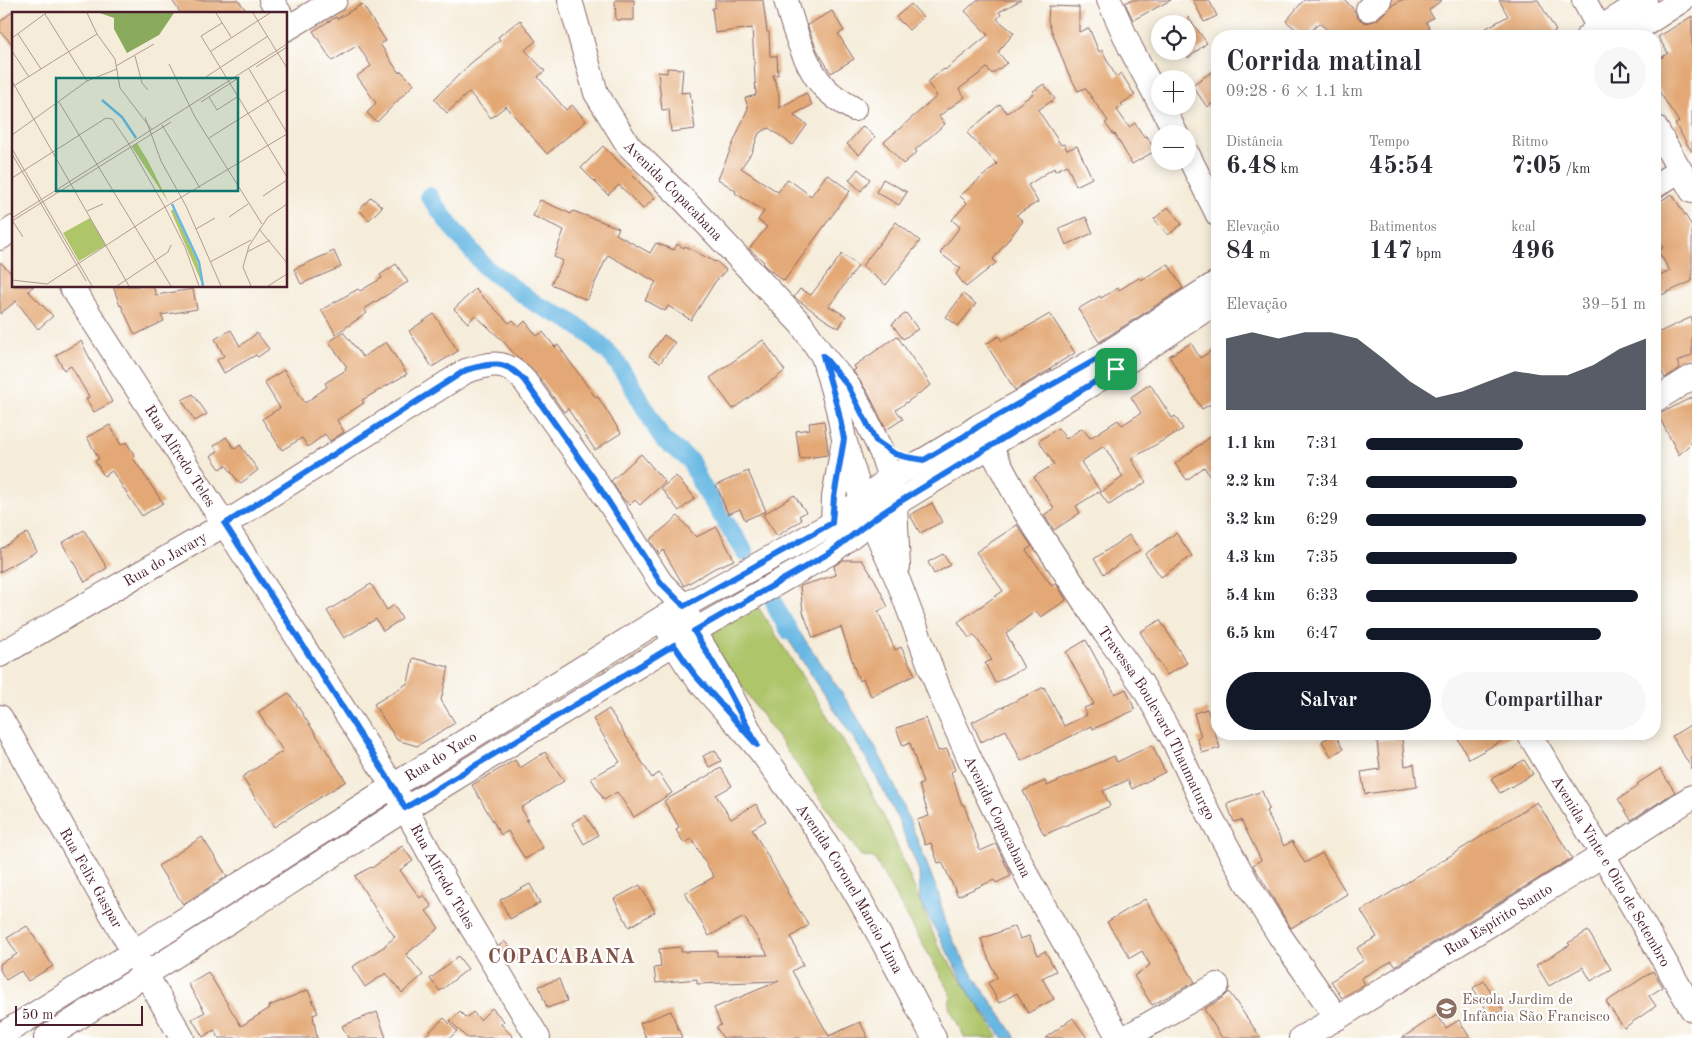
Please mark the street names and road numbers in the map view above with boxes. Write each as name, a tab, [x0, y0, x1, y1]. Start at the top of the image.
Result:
street label: Avenida Copacabana	[620, 139, 725, 245]
street label: Rua Alfredo Teles	[141, 403, 217, 510]
street label: Rua do Javary	[121, 530, 210, 590]
street label: Travessa Boulevard Thaumaturgo	[1094, 624, 1217, 823]
street label: Rua do Yaco	[403, 730, 480, 785]
street label: Avenida Copacabana	[960, 754, 1033, 881]
street label: Avenida Vinte e Oito de Setembro	[1548, 774, 1672, 970]
street label: Avenida Coronel Mancio Lima	[793, 802, 905, 977]
street label: Rua Alfredo Teles	[406, 822, 477, 932]
street label: Rua Felix Gaspar	[56, 826, 124, 931]
street label: Rua Espírito Santo	[1442, 882, 1555, 959]

